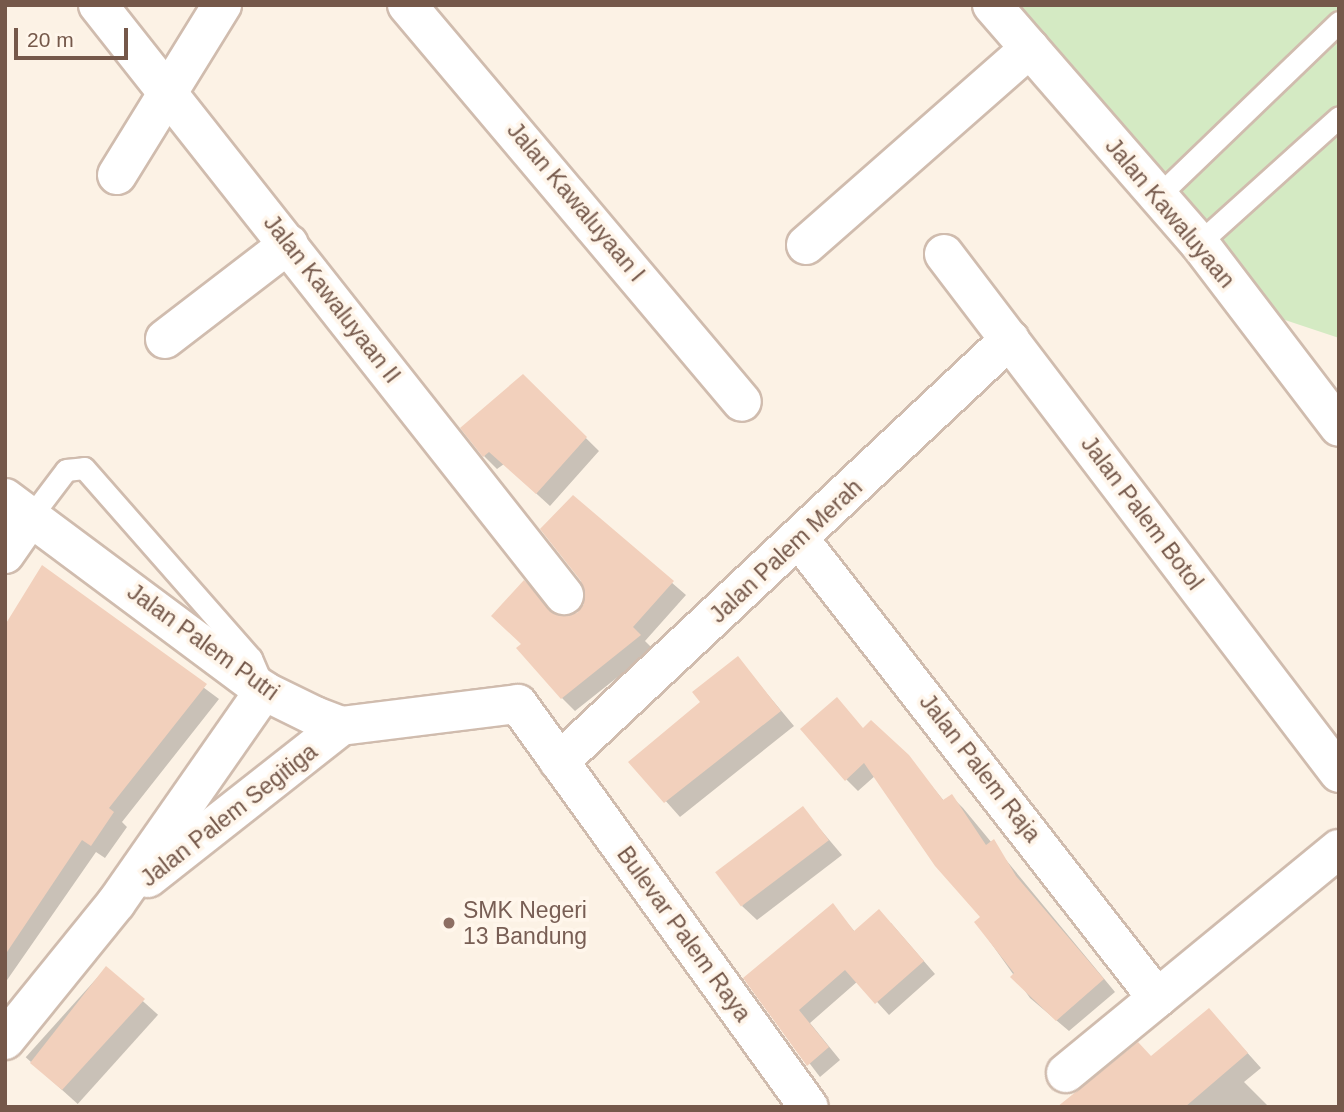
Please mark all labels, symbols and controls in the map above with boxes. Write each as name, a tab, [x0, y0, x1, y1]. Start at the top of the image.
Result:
scale bar	[18, 14, 131, 58]
text: 20 m	[27, 28, 74, 51]
street label: Jalan Kawaluyaan I	[501, 117, 651, 287]
street label: Jalan Kawaluyaan	[1099, 133, 1241, 293]
street label: Jalan Kawaluyaan II	[258, 209, 406, 389]
street label: Jalan Palem Botol	[1075, 431, 1209, 595]
street label: Jalan Palem Merah	[704, 473, 868, 629]
street label: Jalan Palem Putri	[122, 578, 284, 706]
street label: Jalan Palem Raja	[914, 688, 1046, 848]
street label: Jalan Palem Segitiga	[135, 738, 323, 892]
street label: Bulevar Palem Raya	[611, 841, 757, 1027]
place label: SMK Negeri 13 Bandung	[463, 896, 587, 950]
marker: SMK Negeri 13 Bandung	[441, 915, 457, 931]

